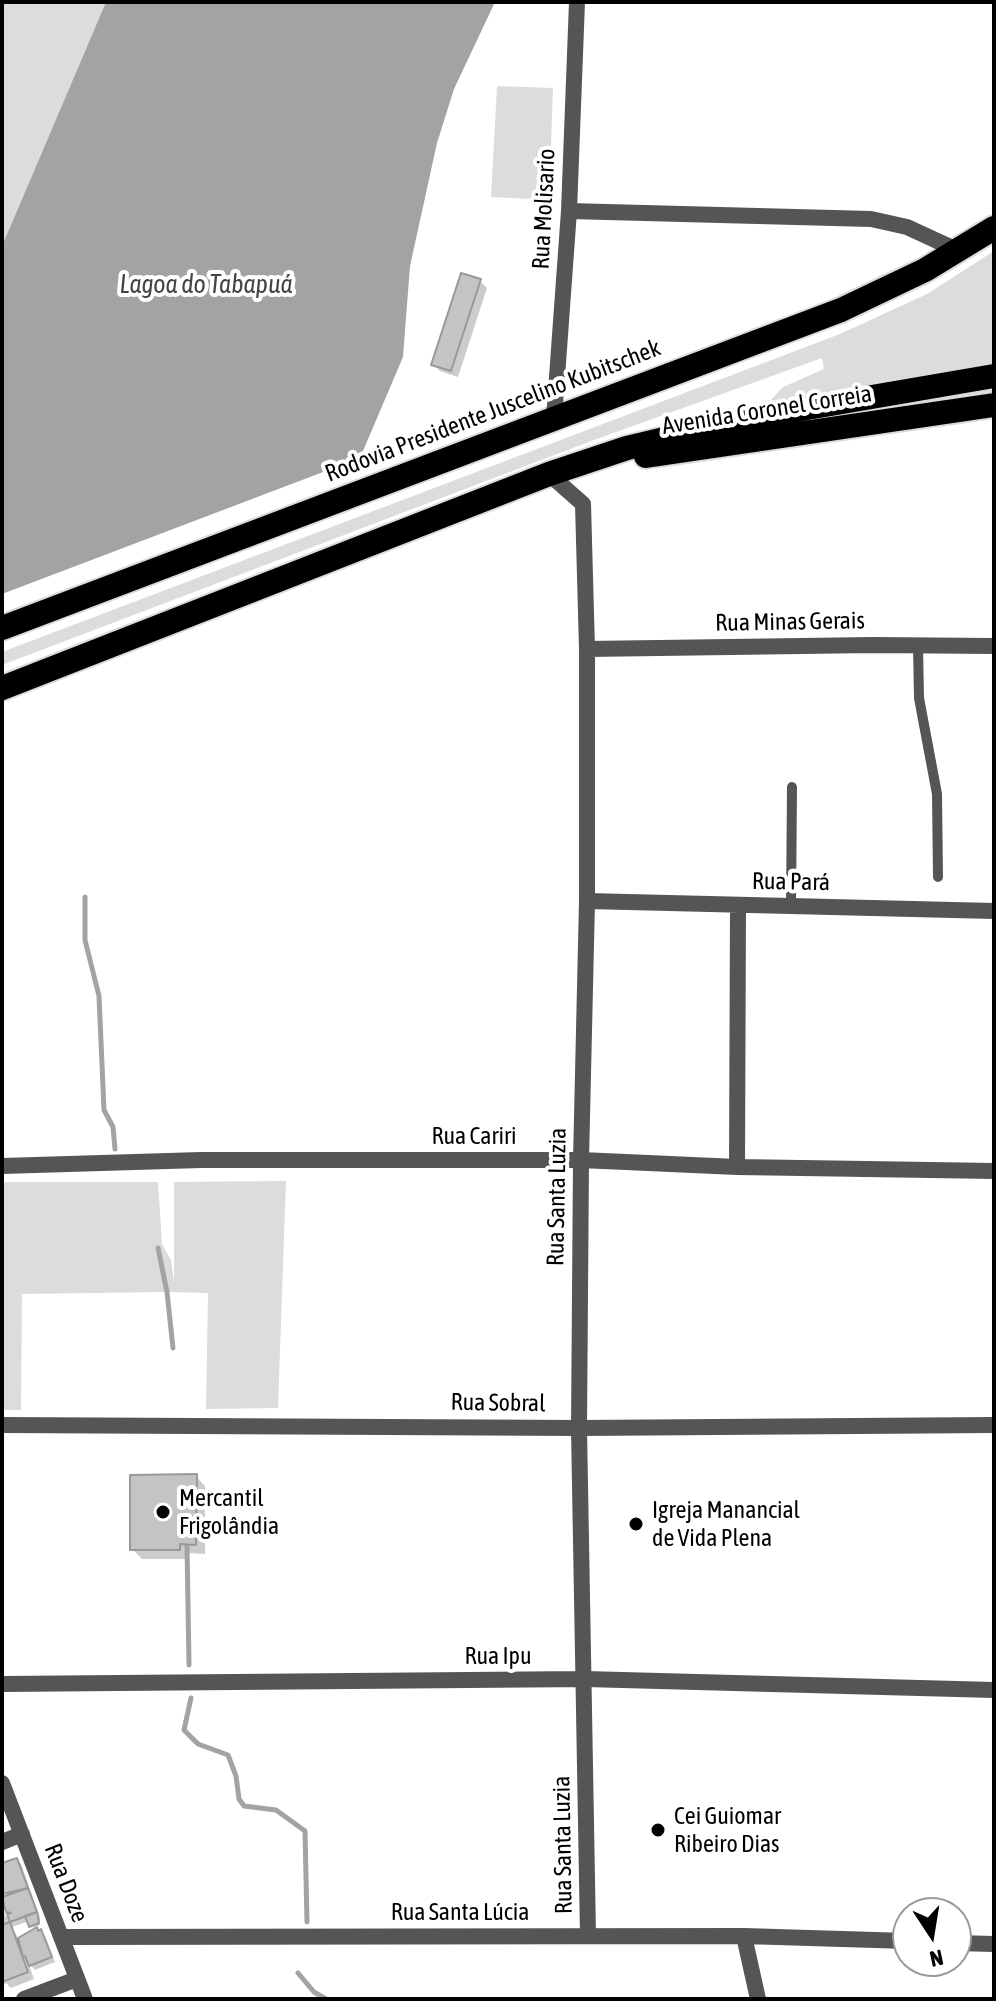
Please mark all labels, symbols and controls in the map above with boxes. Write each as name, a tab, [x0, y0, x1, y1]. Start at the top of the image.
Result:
street label: Rua Molisario	[526, 148, 562, 270]
water label: Lagoa do Tabapuá	[119, 269, 293, 301]
street label: Rodovia Presidente Juscelino Kubitschek	[321, 334, 665, 488]
street label: Avenida Coronel Correia	[660, 379, 874, 441]
street label: Rua Minas Gerais	[715, 606, 865, 638]
street label: Rua Pará	[752, 867, 830, 897]
street label: Rua Cariri	[431, 1122, 517, 1150]
street label: Rua Santa Luzia	[541, 1128, 573, 1266]
street label: Rua Sobral	[450, 1388, 546, 1418]
place label: Mercantil Frigolândia	[179, 1484, 279, 1540]
place label: Igreja Manancial de Vida Plena	[652, 1496, 800, 1552]
marker: Mercantil Frigolândia	[154, 1503, 172, 1521]
marker: Igreja Manancial de Vida Plena	[627, 1515, 645, 1533]
street label: Rua Ipu	[464, 1642, 532, 1670]
street label: Rua Santa Luzia	[547, 1776, 579, 1914]
place label: Cei Guiomar Ribeiro Dias	[674, 1802, 781, 1858]
marker: Cei Guiomar Ribeiro Dias	[649, 1821, 667, 1839]
street label: Rua Doze	[38, 1840, 94, 1926]
north arrow	[892, 1897, 972, 1977]
street label: Rua Santa Lúcia	[391, 1898, 529, 1926]
text: N	[928, 1944, 946, 1973]

